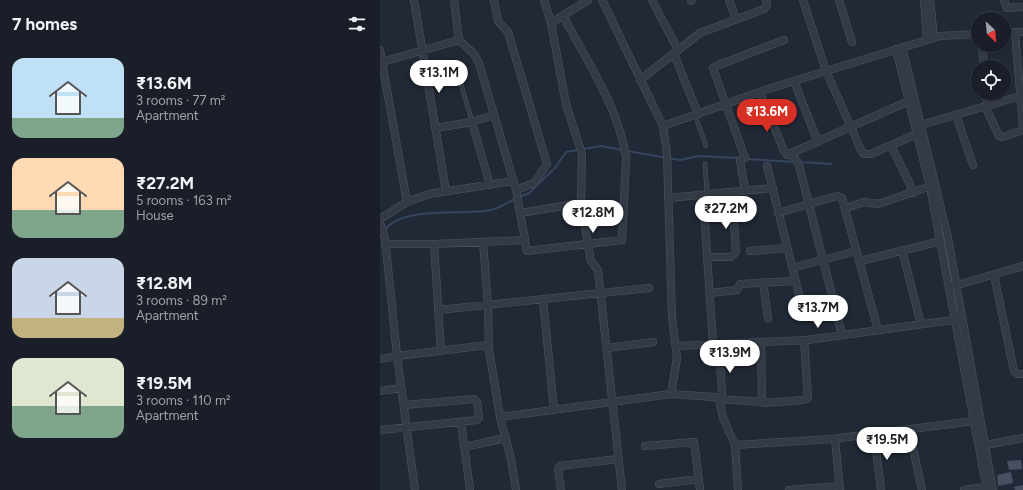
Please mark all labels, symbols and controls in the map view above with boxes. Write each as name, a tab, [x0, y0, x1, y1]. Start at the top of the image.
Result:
north arrow	[971, 12, 1011, 52]
map controls	[971, 12, 1011, 100]
icon: filters	[346, 13, 368, 35]
text: 7 homes	[12, 14, 77, 34]
pin: ₹13.1M	[406, 60, 472, 94]
button: locate	[971, 60, 1011, 100]
text: ₹13.1M	[419, 65, 459, 80]
text: ₹13.6M	[136, 73, 191, 93]
icon: home	[44, 74, 92, 122]
text: 3 rooms · 77 m²	[136, 93, 226, 108]
pin: ₹13.6M	[734, 99, 800, 133]
text: ₹13.6M	[746, 104, 788, 119]
text: Apartment	[136, 108, 199, 123]
text: ₹27.2M	[136, 173, 194, 193]
icon: home	[44, 174, 92, 222]
text: 5 rooms · 163 m²	[136, 193, 232, 208]
pin: ₹27.2M	[693, 196, 759, 230]
pin: ₹12.8M	[560, 200, 626, 234]
text: ₹27.2M	[704, 201, 748, 216]
text: ₹12.8M	[571, 205, 615, 220]
text: House	[136, 208, 174, 223]
text: ₹12.8M	[136, 273, 192, 293]
icon: home	[44, 274, 92, 322]
text: 3 rooms · 89 m²	[136, 293, 227, 308]
pin: ₹13.7M	[785, 295, 851, 329]
text: ₹13.7M	[797, 300, 839, 315]
text: Apartment	[136, 308, 199, 323]
pin: ₹13.9M	[697, 340, 763, 374]
text: ₹13.9M	[709, 345, 751, 360]
text: ₹19.5M	[136, 373, 192, 393]
icon: home	[44, 374, 92, 422]
text: 3 rooms · 110 m²	[136, 393, 231, 408]
text: Apartment	[136, 408, 199, 423]
pin: ₹19.5M	[854, 427, 920, 461]
text: ₹19.5M	[866, 432, 908, 447]

